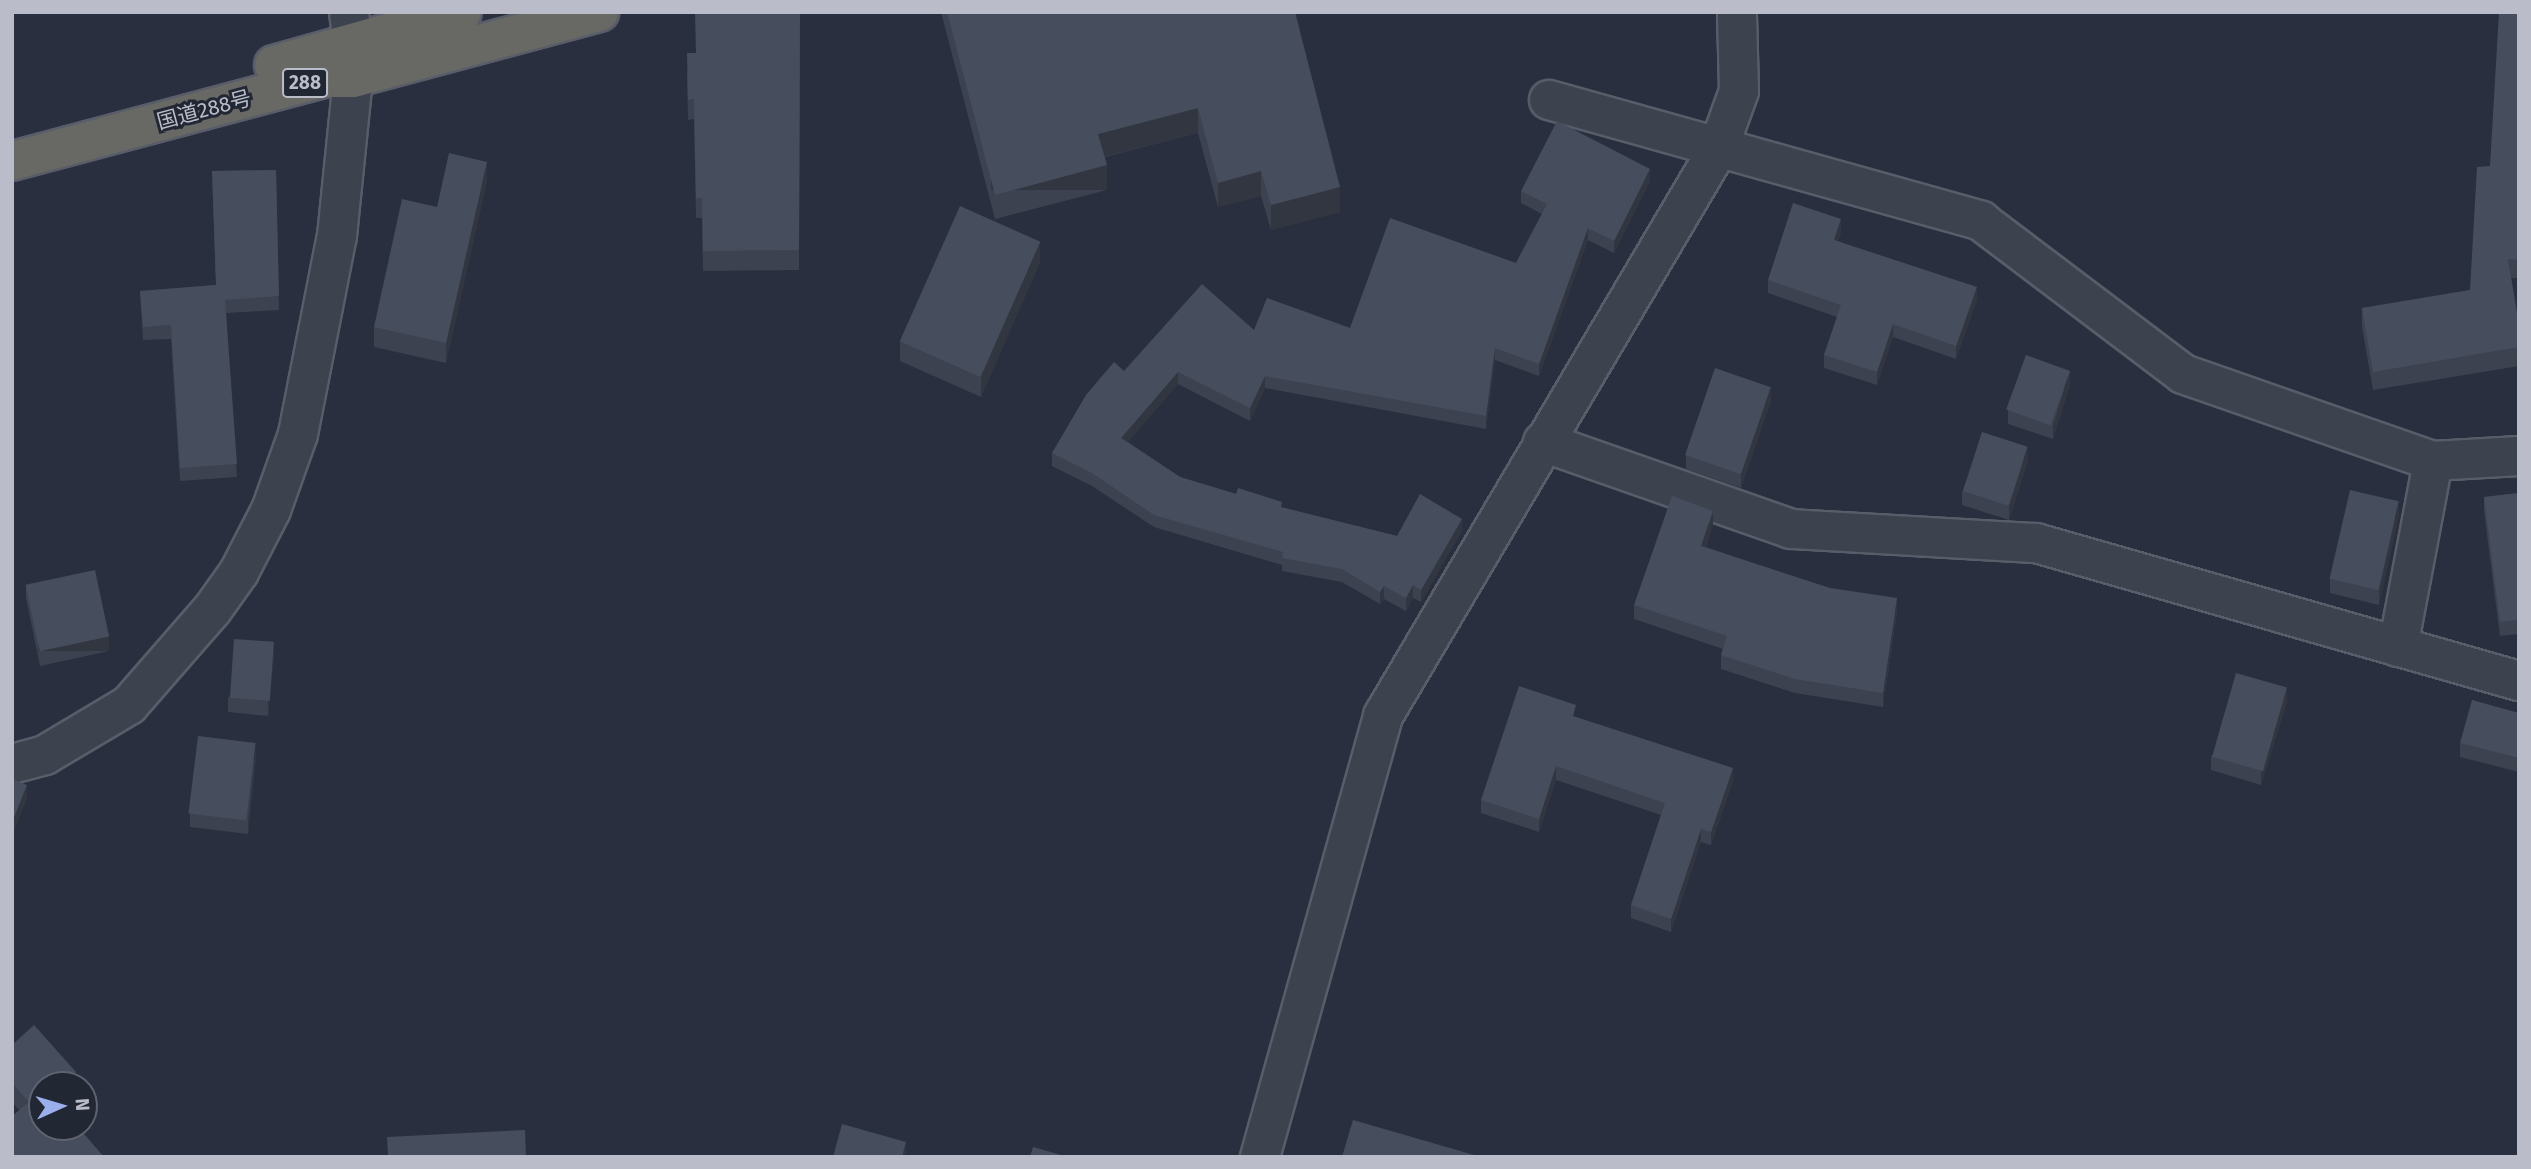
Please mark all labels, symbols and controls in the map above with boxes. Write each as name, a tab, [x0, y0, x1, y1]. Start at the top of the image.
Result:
road number: 288	[280, 68, 330, 99]
street label: 国道288号	[154, 85, 254, 135]
north arrow	[28, 1071, 98, 1141]
text: N	[71, 1098, 94, 1112]

